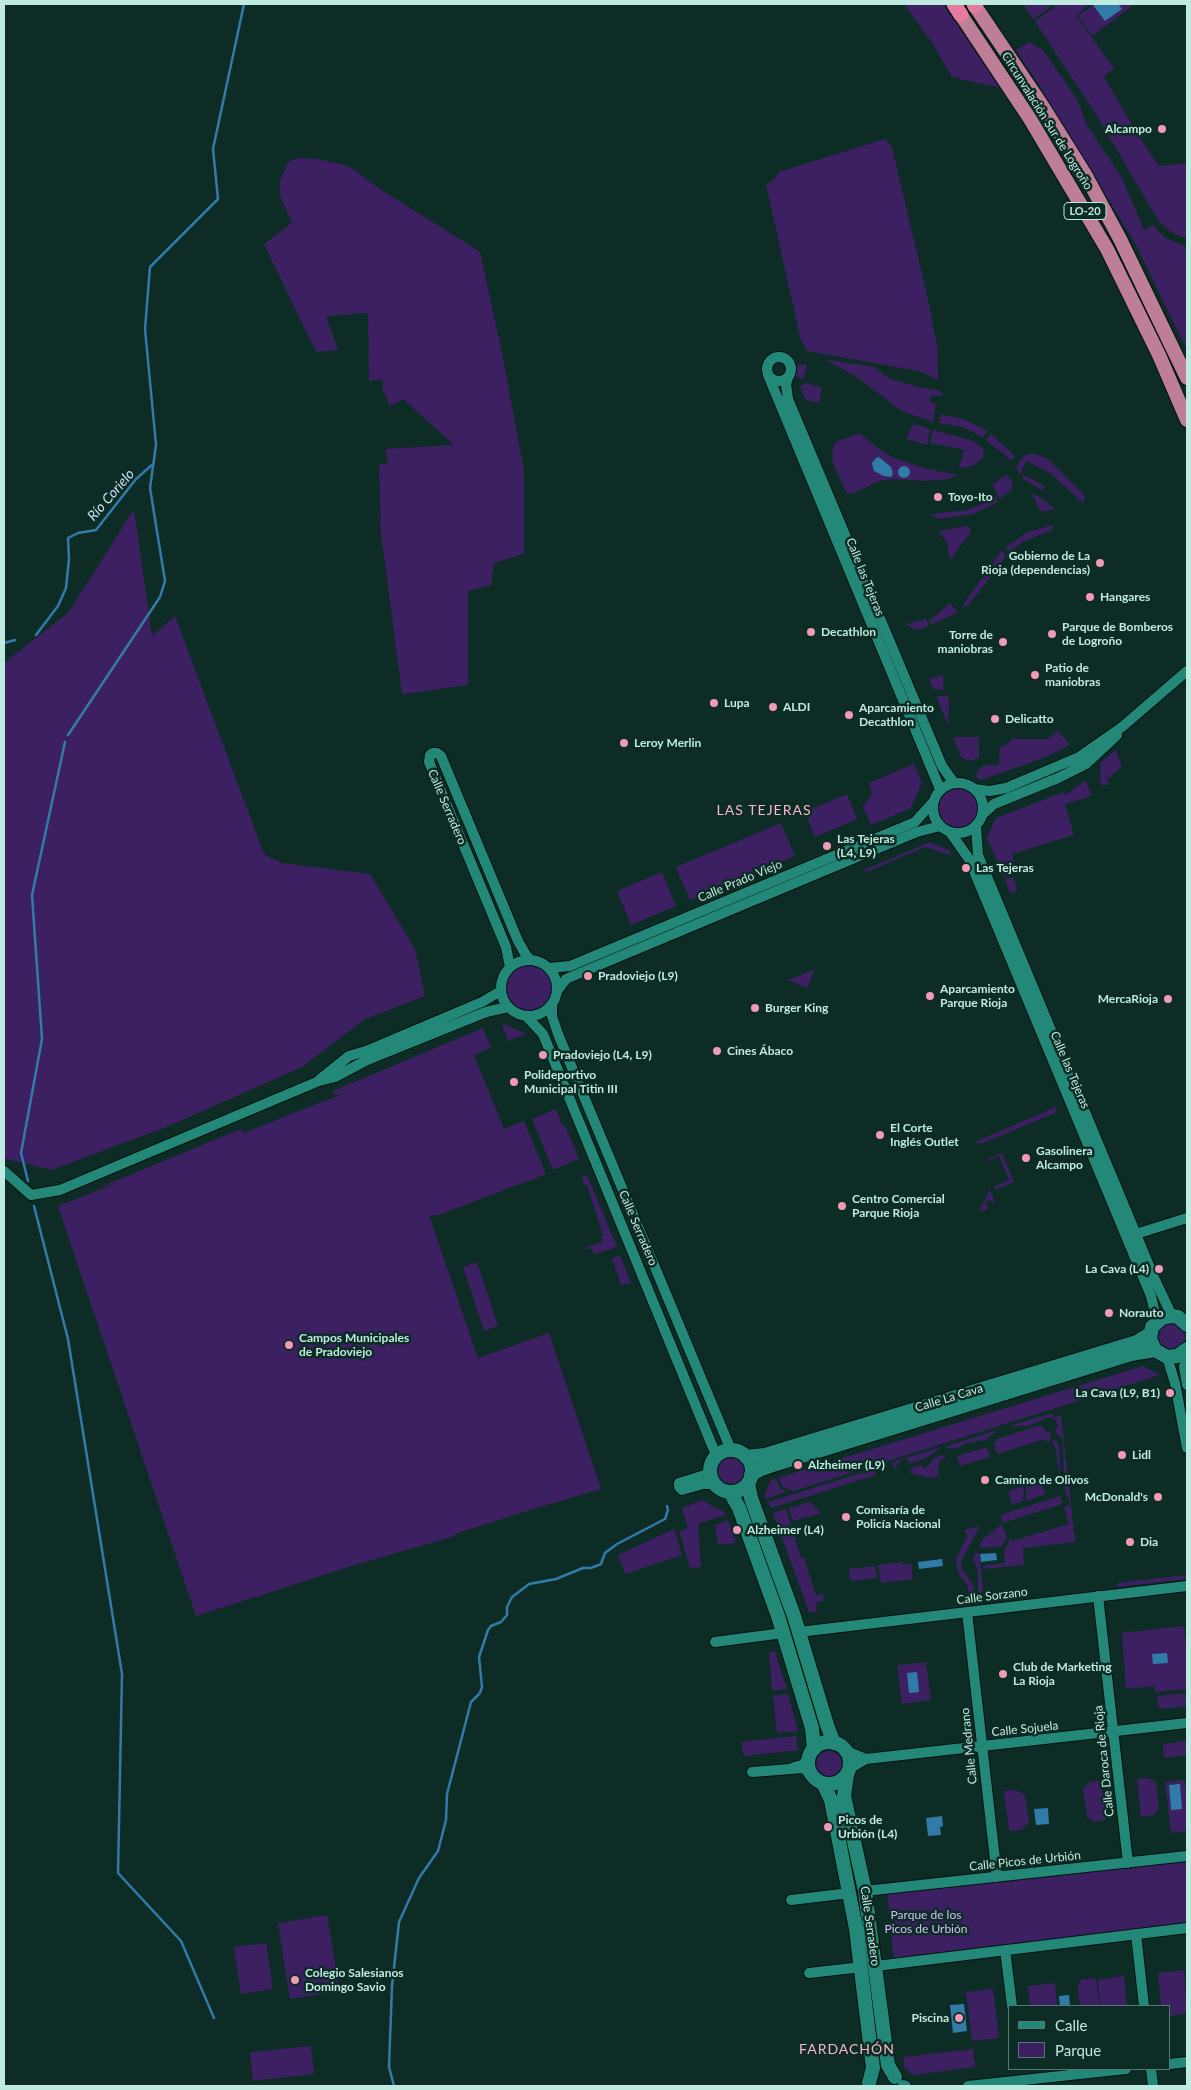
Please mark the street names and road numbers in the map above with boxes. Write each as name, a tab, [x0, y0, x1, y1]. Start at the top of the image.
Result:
street label: Circunvalación Sur de Logroño	[999, 49, 1095, 193]
road number: LO-20	[1064, 202, 1106, 220]
street label: Calle las Tejeras	[843, 536, 887, 618]
street label: Calle Serradero	[425, 767, 469, 847]
street label: Calle Prado Viejo	[696, 857, 784, 905]
street label: Calle las Tejeras	[1047, 1029, 1093, 1111]
street label: Calle Serradero	[616, 1188, 660, 1268]
street label: Calle La Cava	[913, 1381, 985, 1415]
street label: Calle Sorzano	[956, 1584, 1028, 1608]
street label: Calle Daroca de Rioja	[1091, 1705, 1117, 1817]
street label: Calle Medrano	[958, 1707, 980, 1785]
street label: Calle Sojuela	[991, 1718, 1059, 1740]
street label: Calle Picos de Urbión	[969, 1848, 1081, 1874]
street label: Calle Serradero	[857, 1885, 883, 1967]

